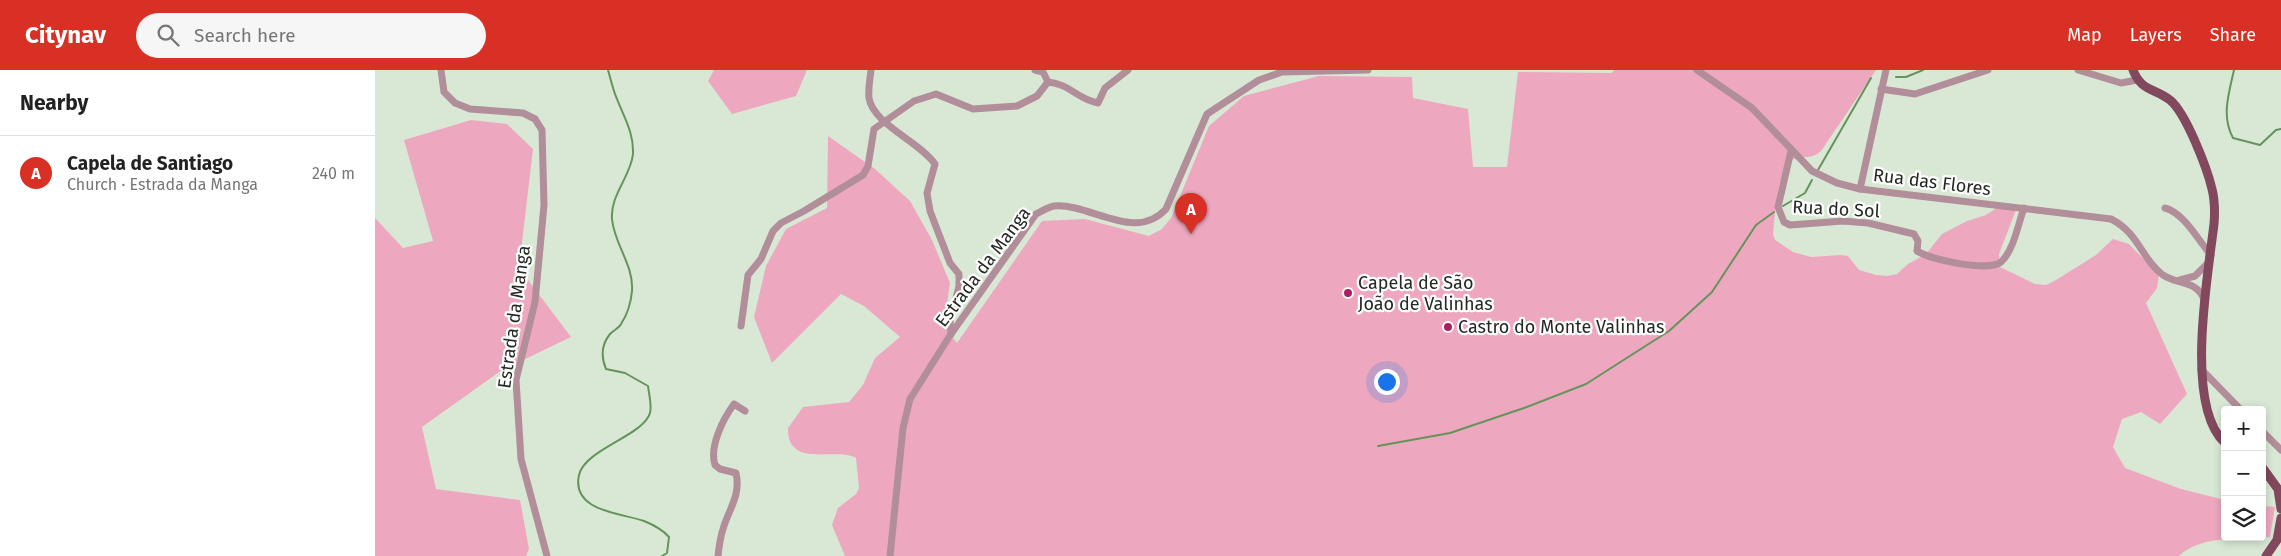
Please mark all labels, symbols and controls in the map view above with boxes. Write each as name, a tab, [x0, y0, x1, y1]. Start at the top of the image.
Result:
search box	[136, 13, 486, 58]
text: Citynav	[25, 21, 106, 49]
icon: search	[154, 21, 182, 49]
text: Search here	[194, 24, 296, 47]
text: Map	[2067, 24, 2102, 46]
text: Layers	[2130, 24, 2182, 46]
text: Share	[2210, 24, 2256, 46]
text: Nearby	[20, 90, 88, 116]
text: Capela de Santiago	[67, 152, 233, 175]
text: A	[31, 164, 41, 183]
text: 240 m	[312, 164, 355, 183]
street label: Rua das Flores	[1872, 164, 1992, 200]
text: Church · Estrada da Manga	[67, 175, 258, 194]
pin: A	[1175, 193, 1207, 234]
street label: Rua do Sol	[1792, 196, 1880, 222]
street label: Estrada da Manga	[931, 203, 1035, 331]
street label: Estrada da Manga	[493, 244, 535, 390]
place label: Capela de São João de Valinhas	[1358, 272, 1493, 315]
marker: Capela de São João de Valinhas	[1342, 287, 1354, 299]
place label: Castro do Monte Valinhas	[1458, 316, 1664, 338]
marker: Castro do Monte Valinhas	[1442, 321, 1454, 333]
your location	[1374, 369, 1400, 395]
map controls	[2221, 406, 2266, 541]
button: +	[2221, 406, 2266, 451]
button: −	[2221, 451, 2266, 496]
button: layers	[2221, 496, 2266, 541]

